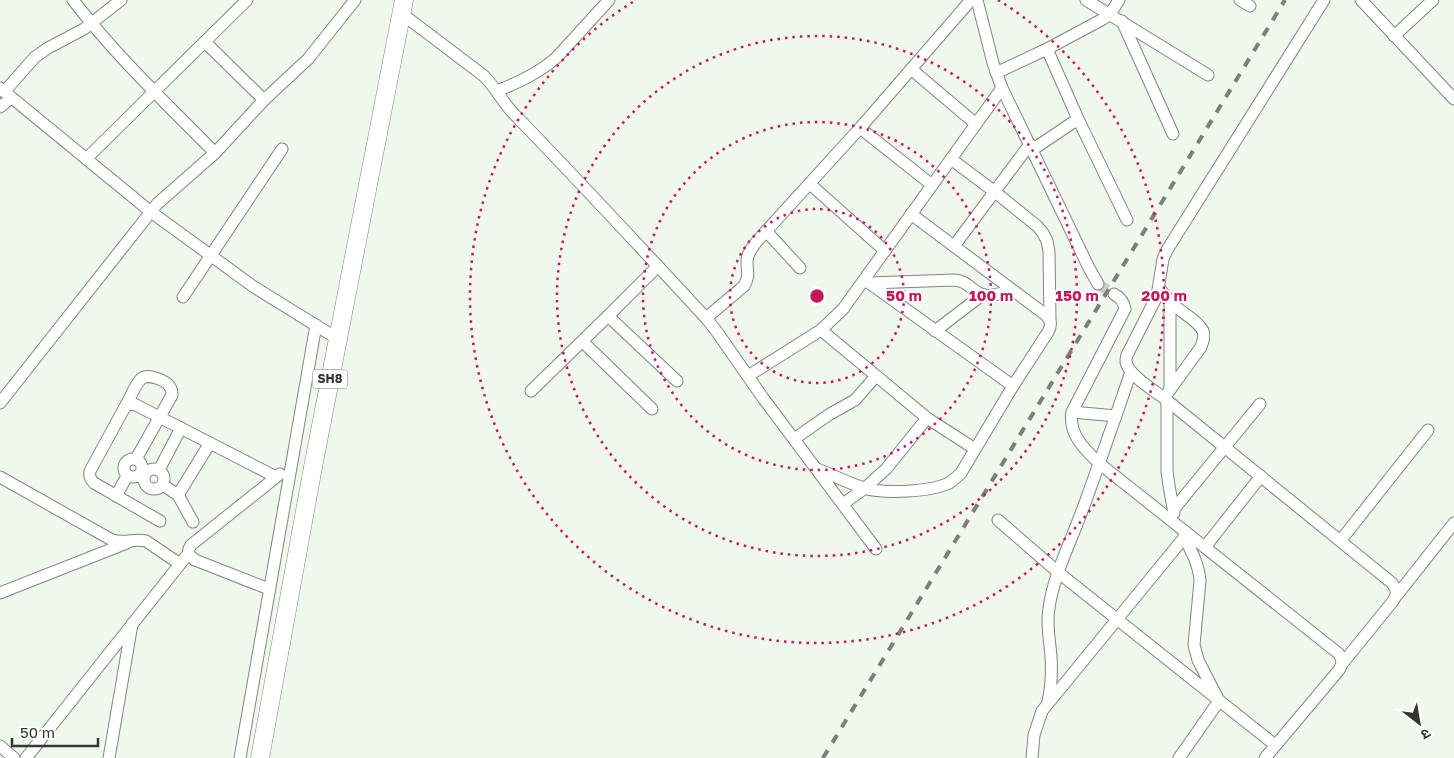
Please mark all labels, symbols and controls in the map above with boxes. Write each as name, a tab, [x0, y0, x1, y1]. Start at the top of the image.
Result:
text: 50 m	[886, 286, 922, 304]
text: 100 m	[969, 286, 1013, 304]
text: 150 m	[1055, 286, 1099, 304]
text: 200 m	[1141, 286, 1187, 304]
centre of rings	[808, 287, 826, 305]
road number: SH8	[312, 369, 348, 388]
north arrow	[1394, 698, 1444, 748]
scale bar	[12, 716, 99, 748]
text: 50 m	[20, 723, 55, 741]
text: उ	[1417, 725, 1434, 744]

